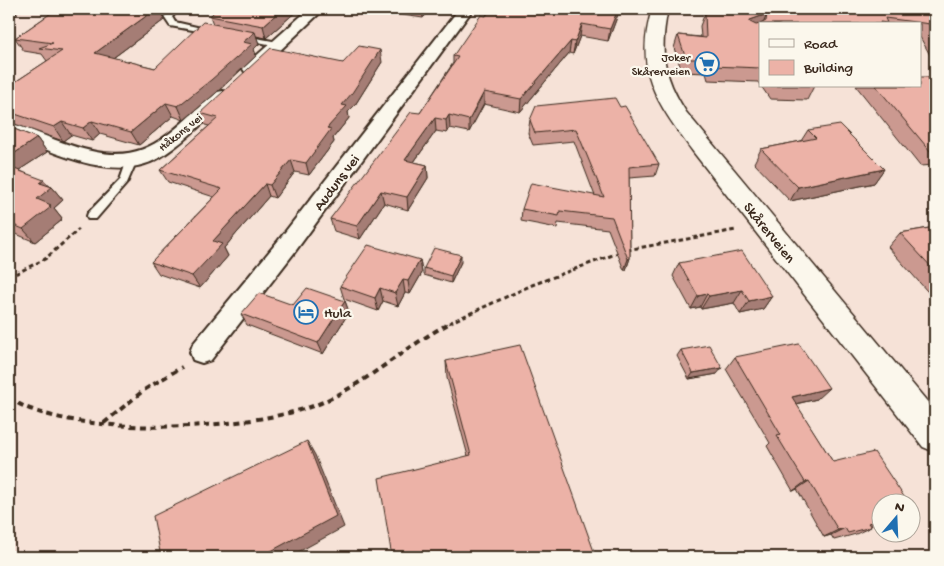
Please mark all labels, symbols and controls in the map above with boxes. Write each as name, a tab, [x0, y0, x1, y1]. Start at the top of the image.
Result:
legend	[759, 22, 922, 88]
text: Road	[804, 36, 838, 54]
supermarket icon: Joker Skårerveien	[694, 51, 720, 77]
place label: Joker Skårerveien	[632, 52, 692, 80]
text: Building	[803, 60, 853, 78]
street label: Håkons vei	[157, 111, 206, 155]
street label: Auduns vei	[311, 152, 365, 215]
street label: Skårerveien	[739, 199, 798, 267]
hotel icon: Hula	[293, 299, 319, 325]
place label: Hula	[324, 305, 352, 323]
north arrow	[872, 494, 922, 544]
text: N	[892, 499, 907, 518]

